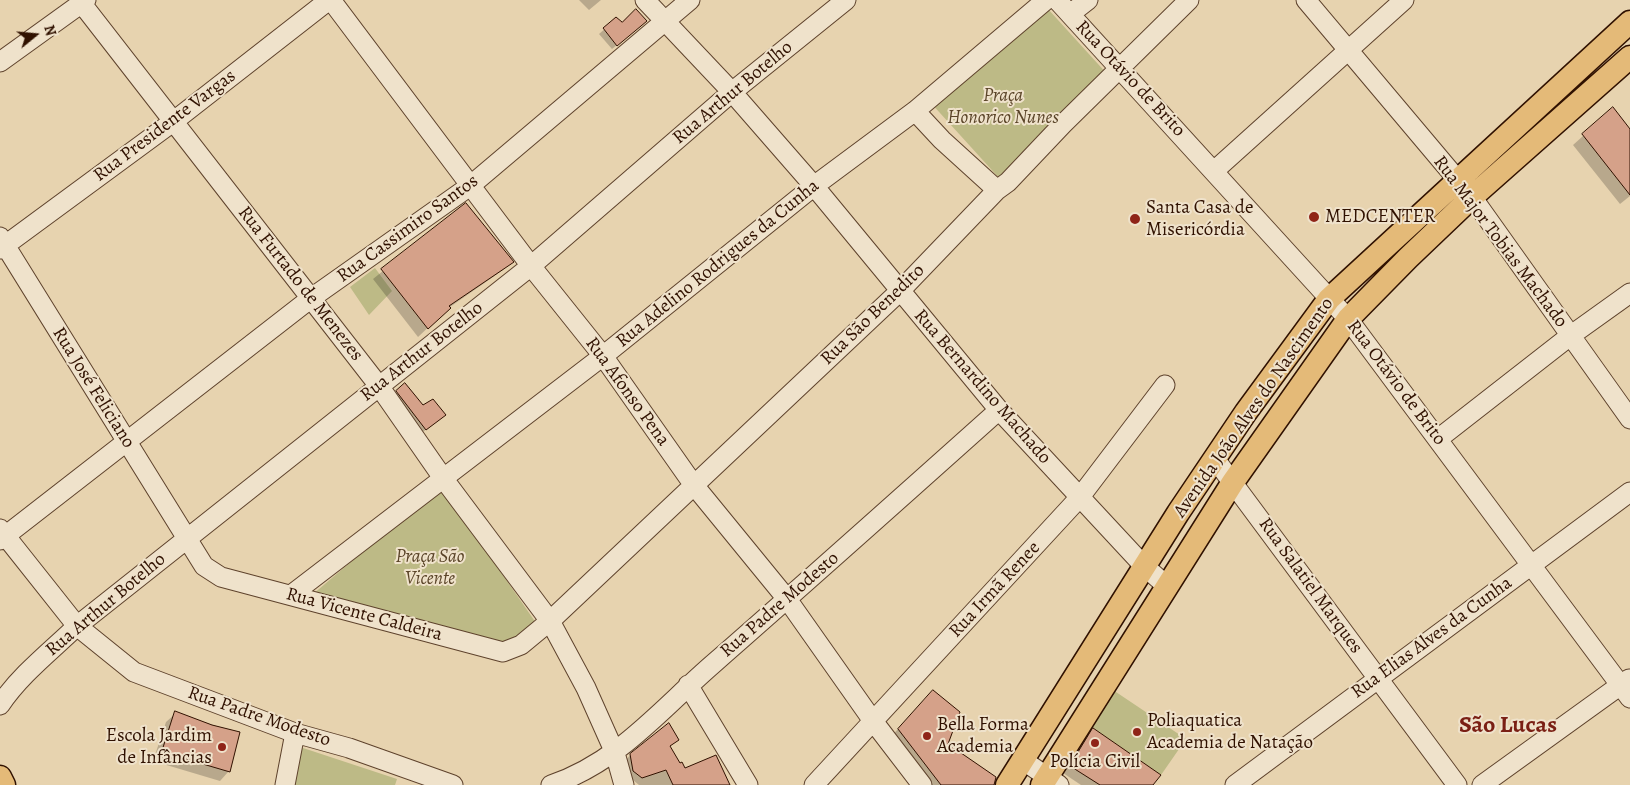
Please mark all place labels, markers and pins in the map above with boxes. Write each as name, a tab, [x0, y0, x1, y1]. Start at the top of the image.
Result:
place label: Santa Casa de Misericórdia	[1146, 197, 1254, 241]
place label: MEDCENTER	[1325, 206, 1435, 228]
marker: MEDCENTER	[1307, 210, 1321, 224]
marker: Santa Casa de Misericórdia	[1128, 212, 1142, 226]
place label: Poliaquatica Academia de Natação	[1147, 710, 1313, 754]
place label: Bella Forma Academia	[937, 714, 1029, 758]
place label: Escola Jardim de Infâncias	[106, 725, 212, 769]
marker: Poliaquatica Academia de Natação	[1131, 726, 1143, 738]
marker: Bella Forma Academia	[921, 730, 933, 742]
marker: Polícia Civil	[1089, 737, 1101, 749]
marker: Escola Jardim de Infâncias	[216, 741, 228, 753]
place label: Polícia Civil	[1050, 751, 1140, 773]

